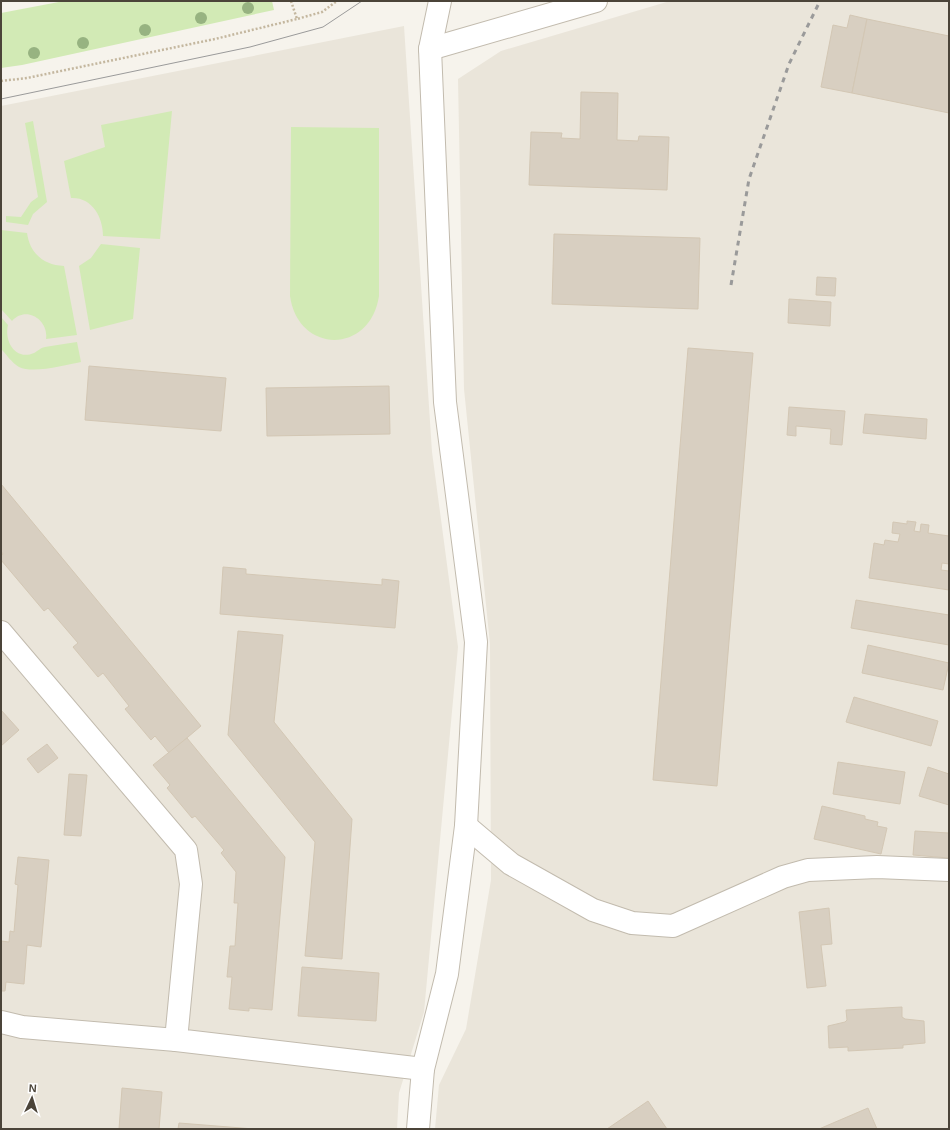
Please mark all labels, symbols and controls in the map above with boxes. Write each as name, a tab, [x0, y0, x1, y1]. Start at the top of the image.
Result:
north arrow	[12, 1078, 52, 1118]
text: N	[28, 1082, 37, 1094]

